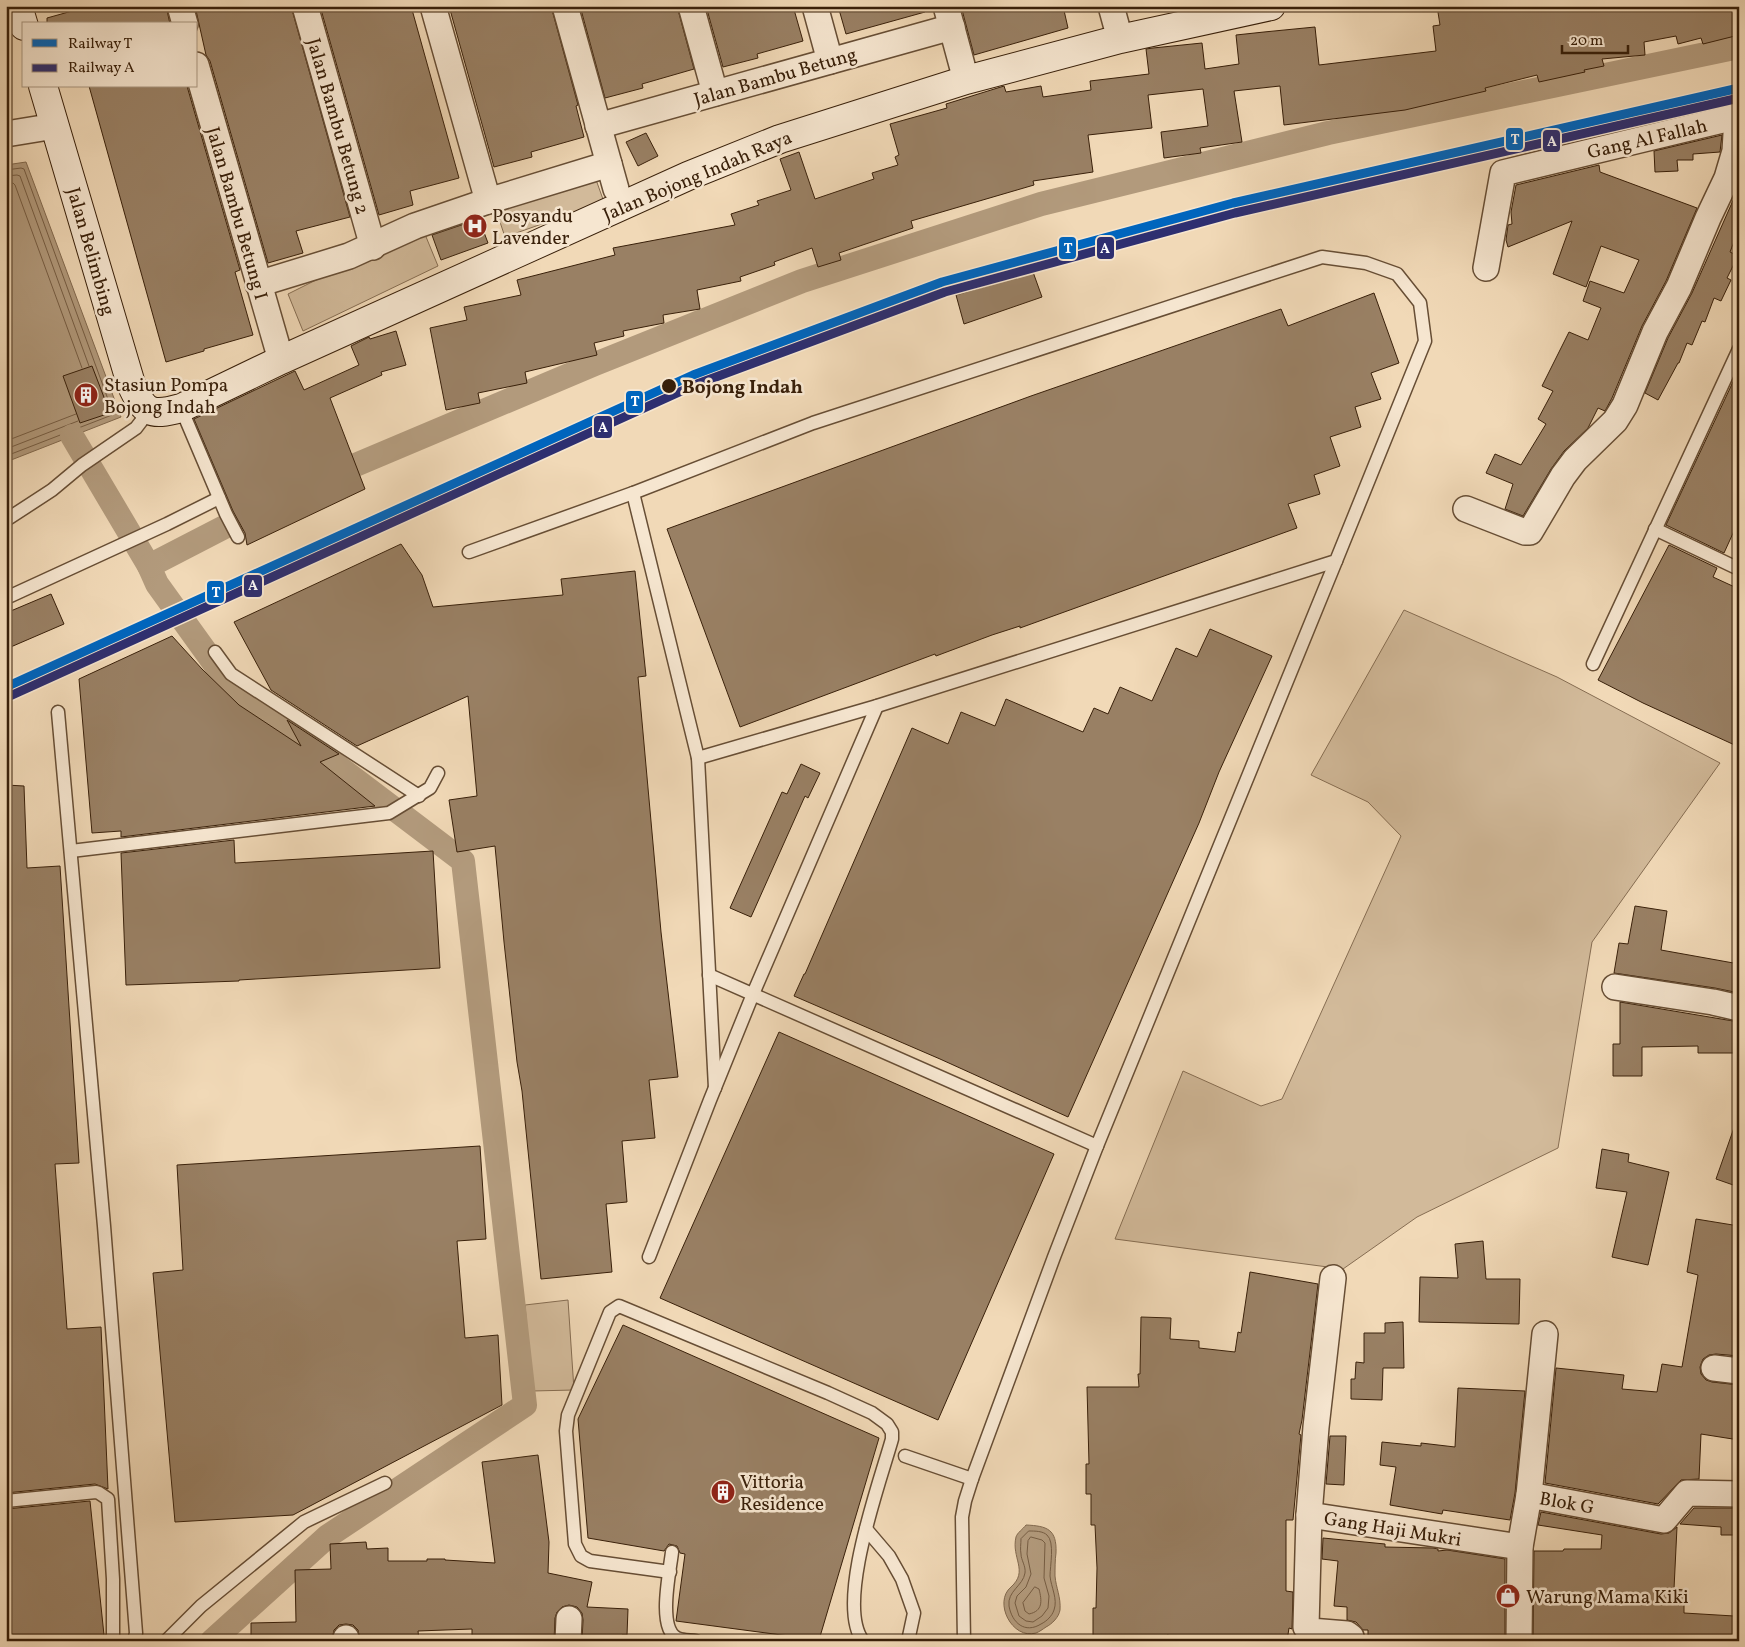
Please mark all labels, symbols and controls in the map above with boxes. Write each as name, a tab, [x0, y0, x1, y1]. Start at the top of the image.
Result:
legend	[22, 22, 198, 88]
scale bar	[1562, 22, 1629, 54]
text: 20 m	[1570, 31, 1603, 52]
text: Railway T	[68, 34, 133, 55]
street label: Jalan Bambu Betung 2	[299, 35, 375, 218]
street label: Jalan Bambu Betung	[691, 42, 860, 114]
text: Railway A	[68, 58, 135, 79]
street label: Gang Al Fallah	[1585, 114, 1710, 166]
street label: Jalan Bambu Betung I	[199, 124, 273, 303]
street label: Jalan Bojong Indah Raya	[599, 125, 796, 229]
line badge: T	[1505, 127, 1524, 151]
line badge: A	[1542, 129, 1561, 153]
text: T	[1510, 131, 1520, 150]
text: A	[1547, 133, 1557, 152]
street label: Jalan Belimbing	[59, 184, 121, 319]
place label: Posyandu Lavender	[492, 204, 573, 252]
hospital icon: Posyandu Lavender	[462, 213, 488, 239]
line badge: T	[1058, 236, 1077, 260]
line badge: A	[1096, 236, 1115, 260]
text: T	[1063, 240, 1073, 259]
text: A	[1100, 240, 1110, 259]
place label: Stasiun Pompa Bojong Indah	[104, 373, 228, 421]
place label: Bojong Indah	[682, 375, 803, 401]
marker: Bojong Indah	[660, 377, 678, 395]
building icon: Stasiun Pompa Bojong Indah	[73, 382, 99, 408]
line badge: T	[625, 390, 644, 414]
text: T	[630, 393, 640, 412]
line badge: A	[593, 415, 613, 439]
text: A	[598, 419, 608, 438]
line badge: A	[243, 574, 263, 598]
text: A	[248, 577, 258, 596]
line badge: T	[206, 580, 225, 604]
text: T	[211, 584, 221, 603]
place label: Vittoria Residence	[740, 1470, 824, 1518]
building icon: Vittoria Residence	[710, 1479, 736, 1505]
street label: Blok G	[1537, 1486, 1596, 1522]
street label: Gang Haji Mukri	[1322, 1506, 1464, 1554]
shop icon: Warung Mama Kiki	[1495, 1583, 1521, 1609]
place label: Warung Mama Kiki	[1526, 1585, 1689, 1611]

